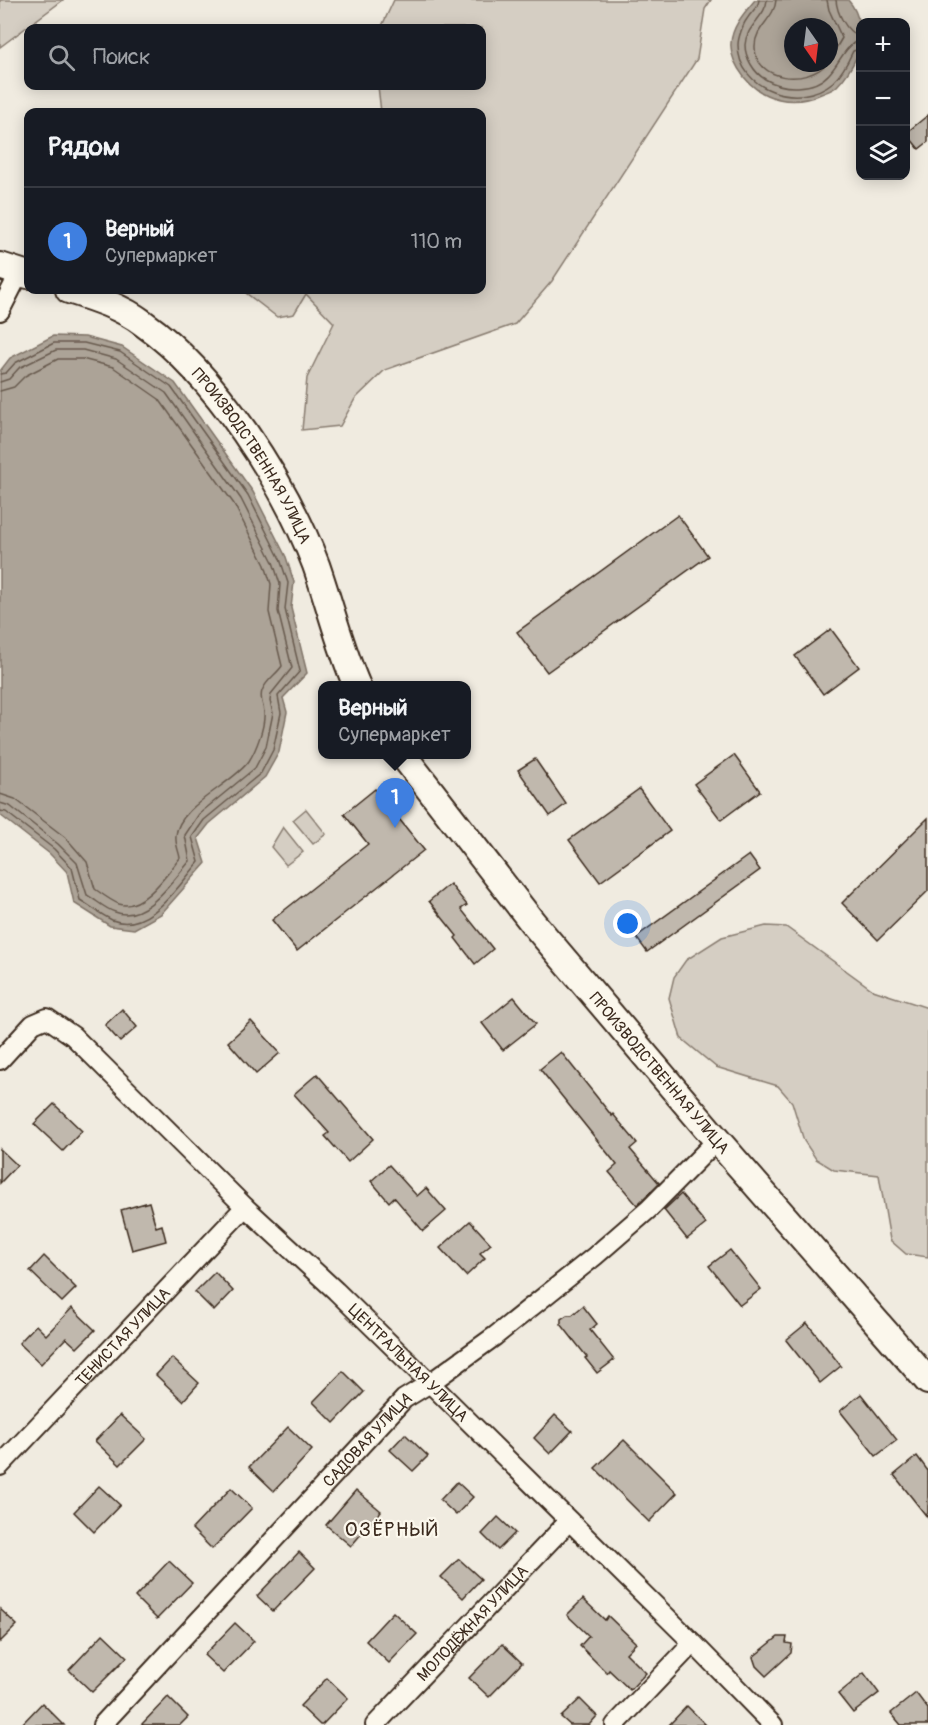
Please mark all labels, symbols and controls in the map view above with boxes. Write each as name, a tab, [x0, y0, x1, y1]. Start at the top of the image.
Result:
north arrow	[784, 18, 838, 72]
map controls	[856, 18, 910, 180]
button: +	[856, 18, 910, 72]
search box	[24, 24, 486, 90]
icon: search	[45, 41, 78, 74]
text: Поиск	[93, 43, 150, 71]
button: −	[856, 72, 910, 126]
button: layers	[856, 126, 910, 180]
text: Рядом	[48, 131, 120, 163]
text: Верный	[105, 215, 174, 243]
text: 1	[64, 229, 71, 254]
text: 110 m	[411, 229, 462, 254]
text: Супермаркет	[105, 243, 217, 268]
street label: ПРОИЗВОДСТВЕННАЯ УЛИЦА	[187, 364, 315, 547]
popup	[318, 681, 471, 759]
text: Верный	[338, 694, 408, 722]
text: Супермаркет	[338, 722, 451, 747]
pin: 1	[376, 778, 414, 828]
your location	[613, 909, 642, 938]
street label: ПРОИЗВОДСТВЕННАЯ УЛИЦА	[585, 988, 733, 1158]
street label: ТЕНИСТАЯ УЛИЦА	[71, 1283, 175, 1391]
street label: ЦЕНТРАЛЬНАЯ УЛИЦА	[344, 1300, 472, 1426]
street label: САДОВАЯ УЛИЦА	[319, 1388, 416, 1491]
district label: ОЗЁРНЫЙ	[345, 1517, 439, 1542]
street label: МОЛОДЁЖНАЯ УЛИЦА	[413, 1561, 533, 1686]

